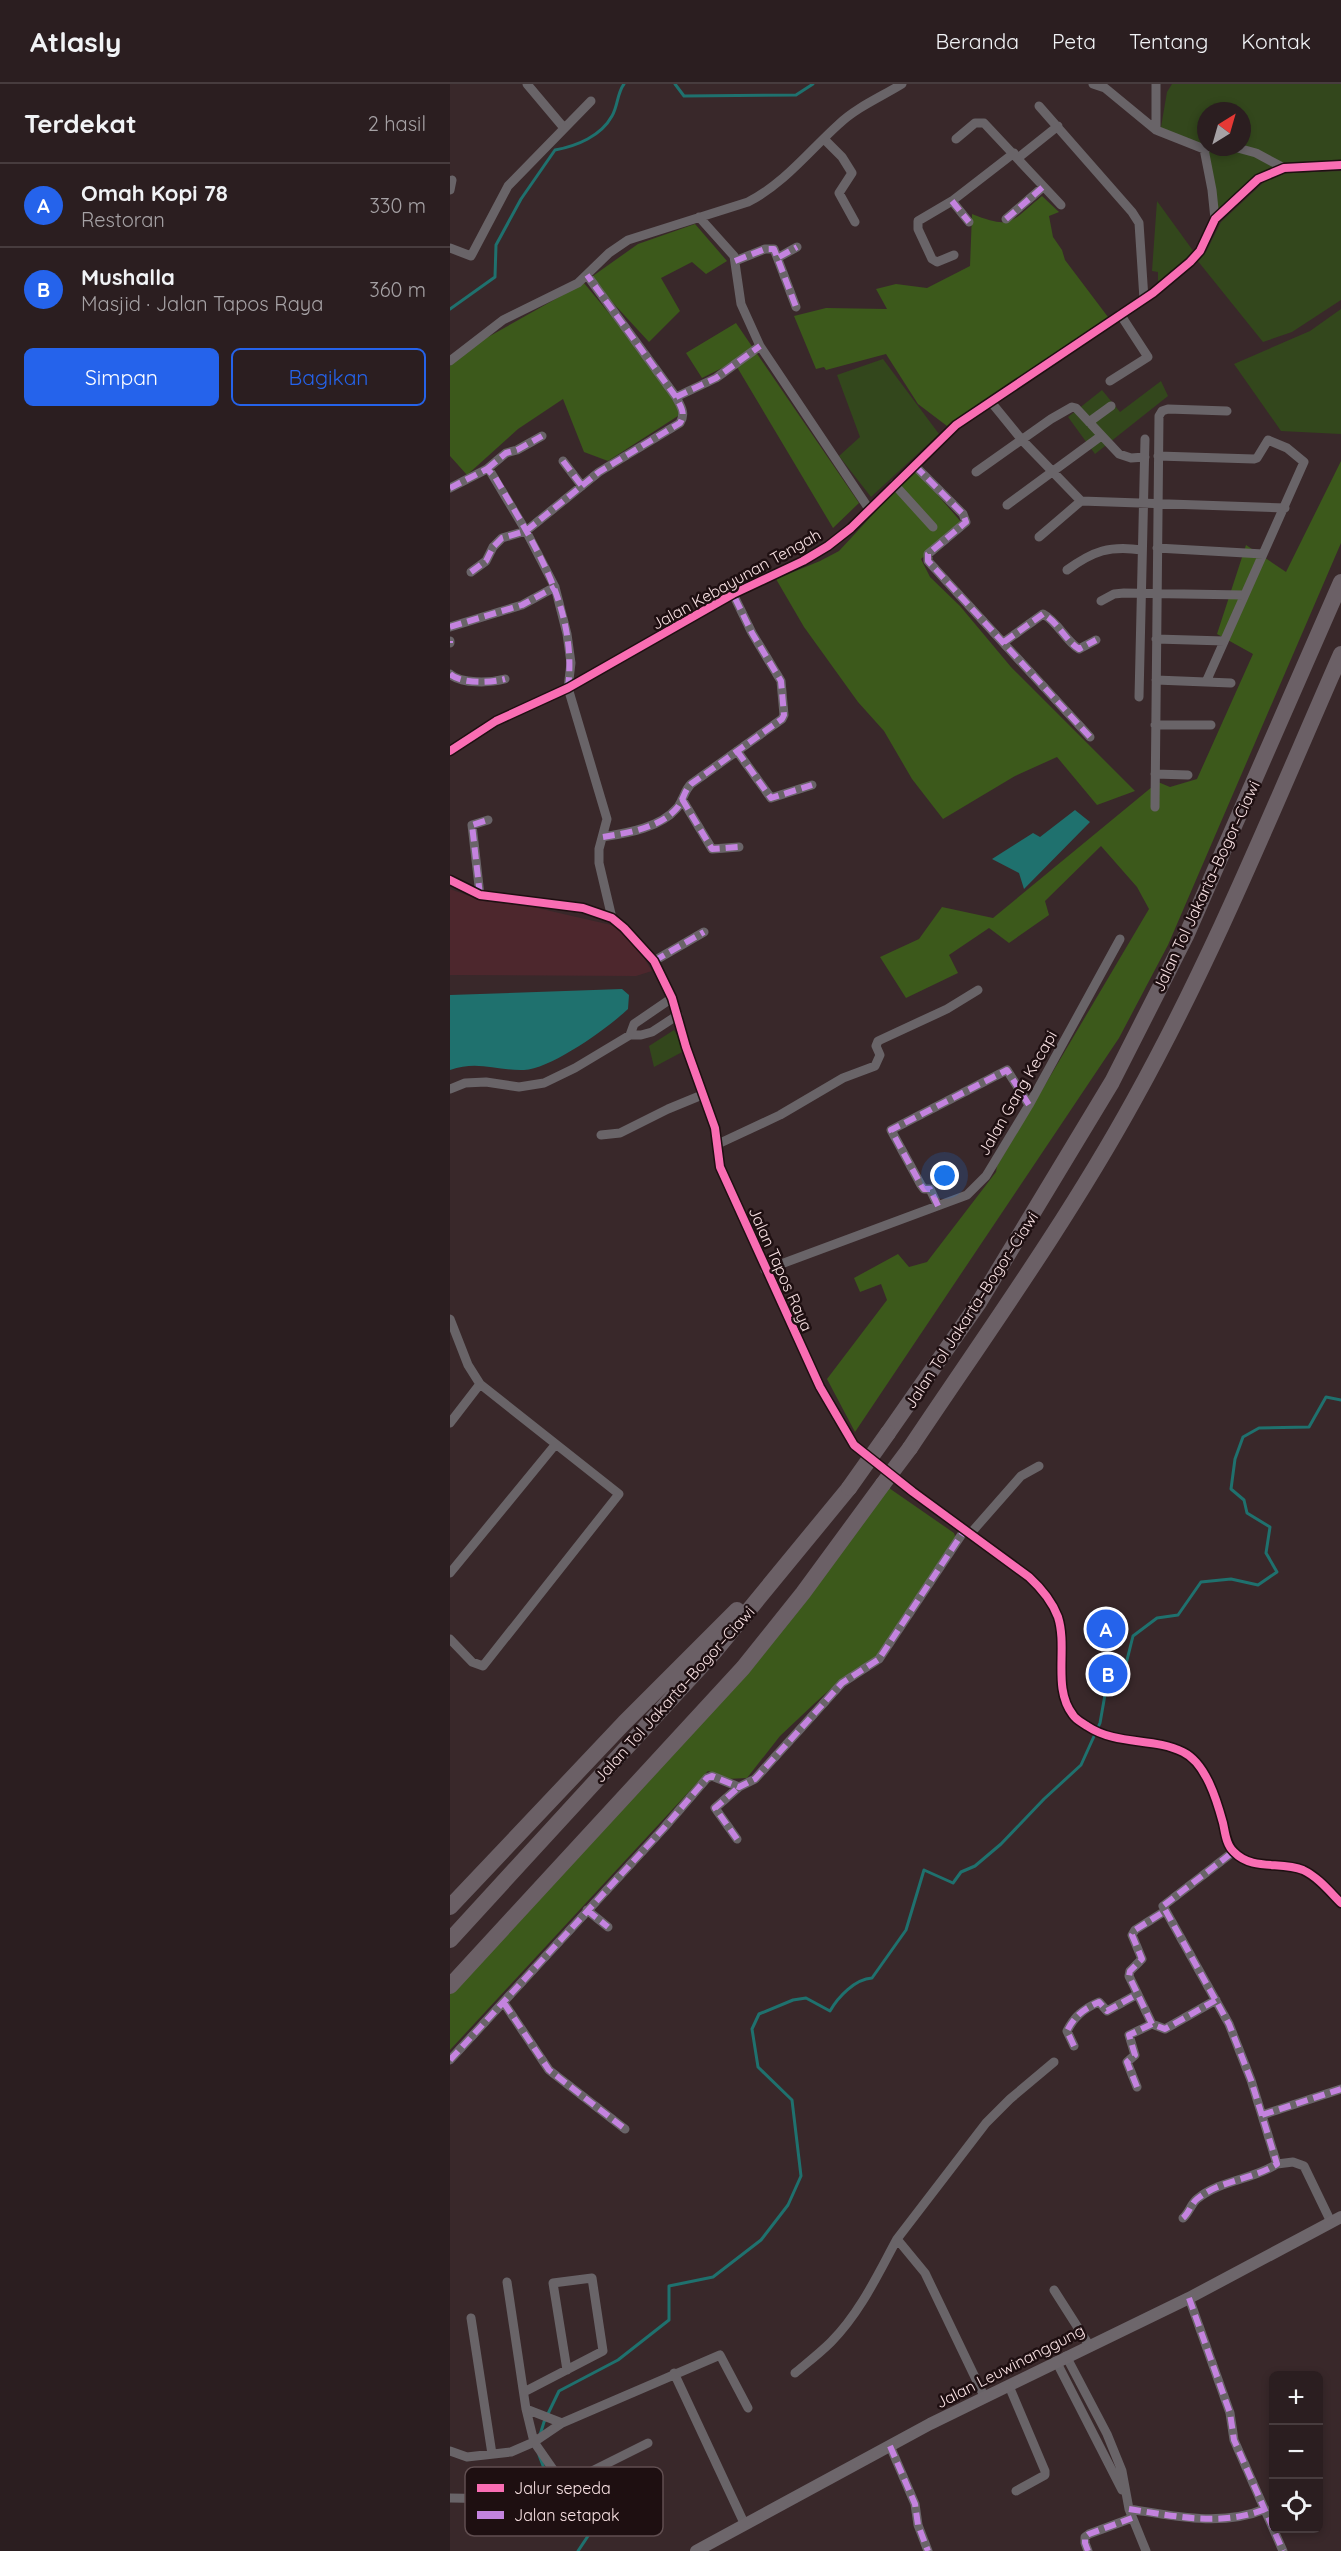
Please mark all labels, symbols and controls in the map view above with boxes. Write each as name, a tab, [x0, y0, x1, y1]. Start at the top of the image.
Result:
text: Atlasly	[30, 24, 121, 59]
text: Beranda	[935, 28, 1019, 54]
text: Peta	[1052, 28, 1096, 54]
text: Tentang	[1129, 28, 1208, 54]
text: Kontak	[1241, 28, 1311, 54]
north arrow	[1197, 102, 1251, 156]
text: Terdekat	[24, 107, 137, 140]
text: 2 hasil	[368, 111, 426, 136]
text: Omah Kopi 78	[81, 179, 228, 207]
text: A	[37, 193, 50, 218]
text: 330 m	[369, 193, 426, 218]
text: Restoran	[81, 207, 165, 232]
text: Mushalla	[81, 263, 175, 291]
text: B	[37, 277, 50, 302]
text: 360 m	[369, 277, 426, 302]
text: Masjid · Jalan Tapos Raya	[81, 291, 323, 316]
button: Simpan	[24, 348, 219, 406]
button: Bagikan	[231, 348, 426, 406]
street label: Jalan Kebayunan Tengah	[648, 524, 824, 634]
street label: Jalan Tol Jakarta–Bogor–Ciawi	[1148, 777, 1264, 995]
street label: Jalan Gang Kecapi	[973, 1027, 1061, 1159]
your location	[930, 1161, 959, 1190]
street label: Jalan Tapos Raya	[745, 1204, 817, 1334]
street label: Jalan Tol Jakarta–Bogor–Ciawi	[900, 1208, 1042, 1412]
street label: Jalan Tol Jakarta–Bogor–Ciawi	[589, 1602, 759, 1786]
pin: A	[1086, 1606, 1126, 1652]
pin: B	[1088, 1652, 1128, 1696]
street label: Jalan Leuwinanggung	[932, 2320, 1088, 2412]
map controls	[1269, 2371, 1323, 2533]
button: +	[1269, 2371, 1323, 2425]
button: −	[1269, 2425, 1323, 2479]
legend	[465, 2467, 663, 2536]
text: Jalur sepeda	[514, 2478, 611, 2498]
button: locate	[1269, 2479, 1323, 2533]
text: Jalan setapak	[514, 2505, 619, 2525]

